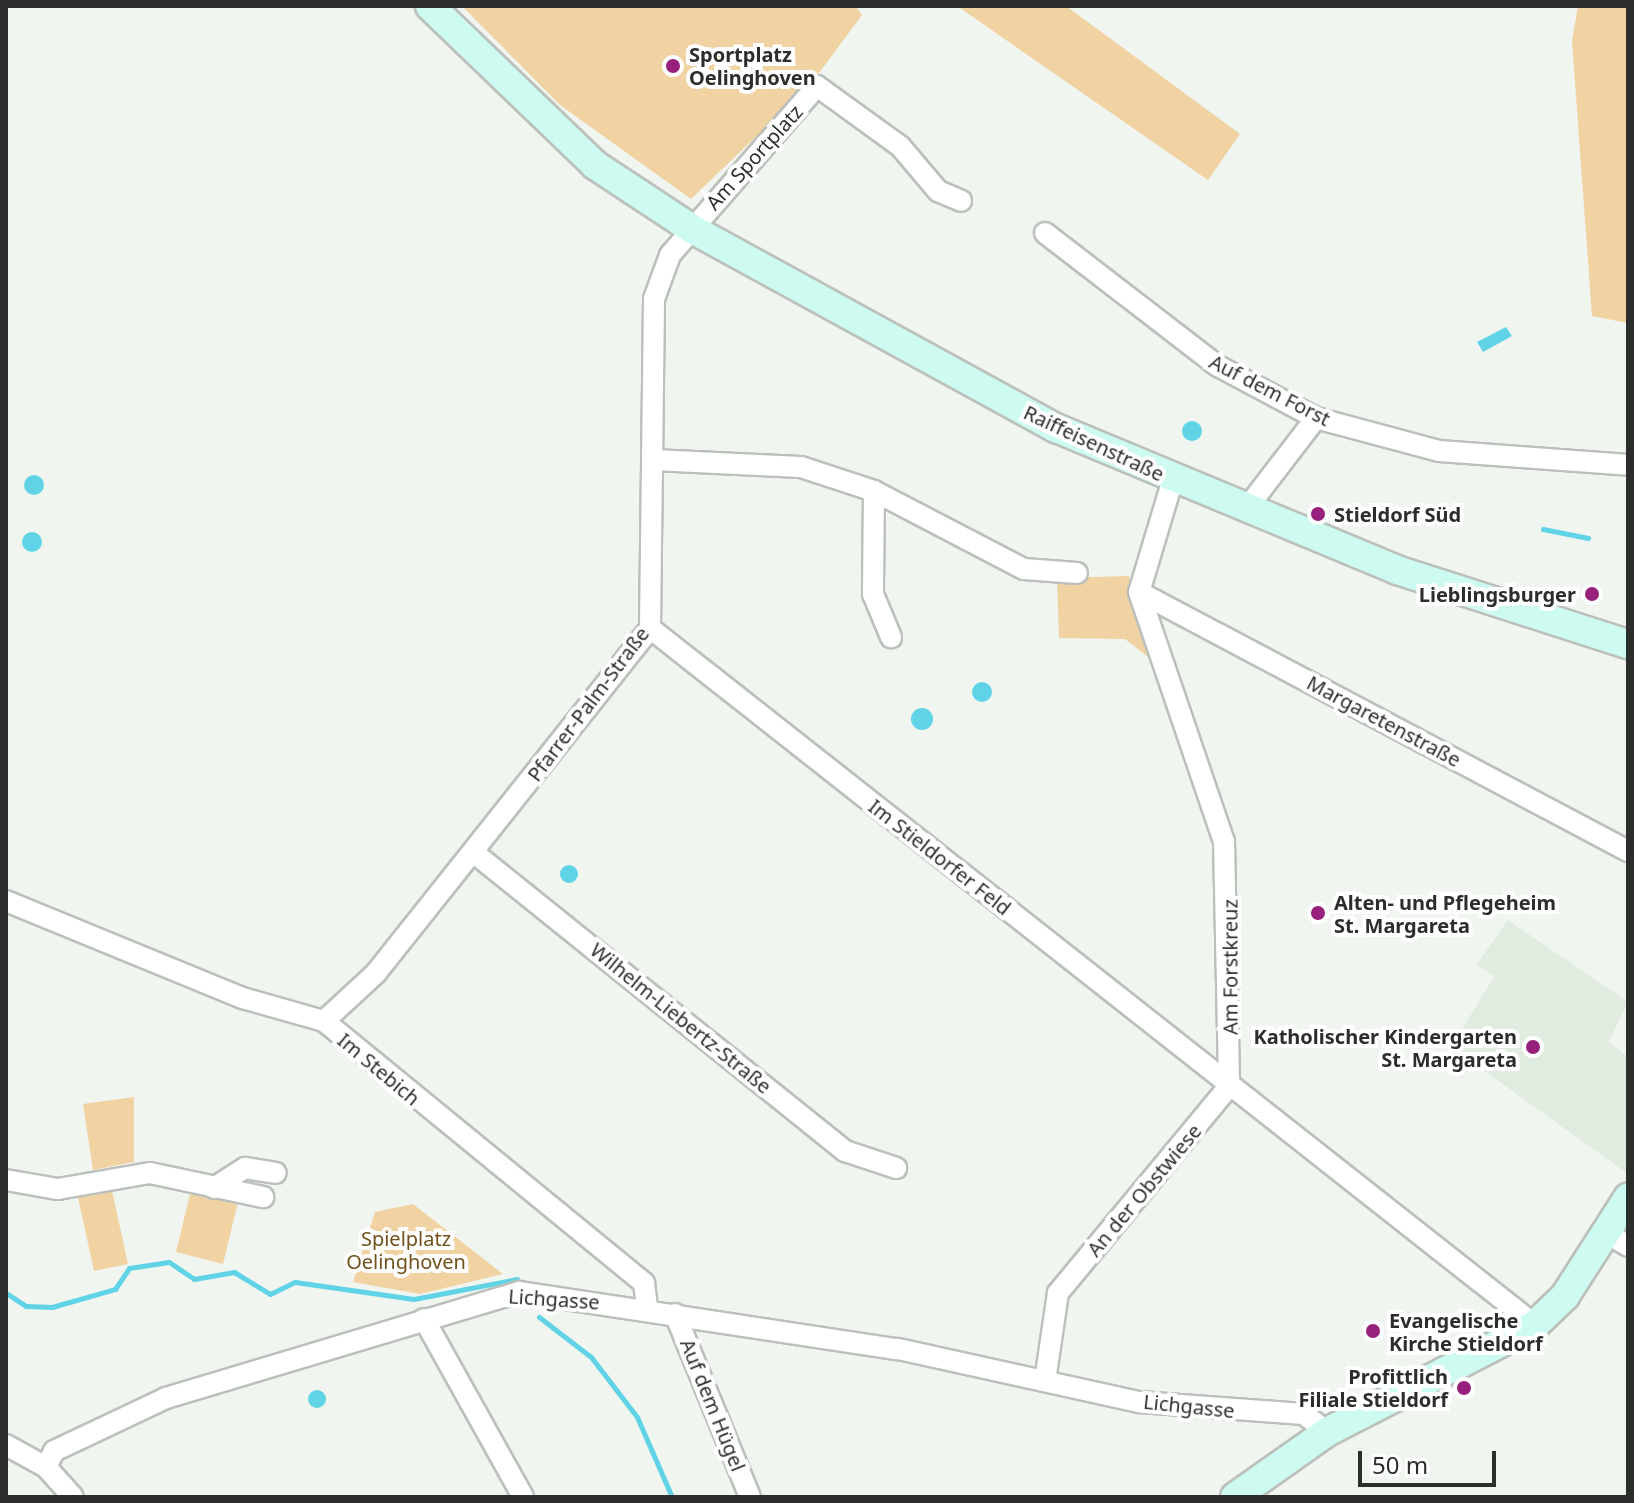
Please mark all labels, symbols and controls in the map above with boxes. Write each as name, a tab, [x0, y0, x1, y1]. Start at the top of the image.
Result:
place label: Sportplatz Oelinghoven	[689, 42, 816, 89]
marker: Sportplatz Oelinghoven	[664, 57, 682, 75]
street label: Am Sportplatz	[701, 100, 807, 214]
street label: Auf dem Forst	[1206, 349, 1334, 431]
street label: Raiffeisenstraße	[1020, 400, 1168, 486]
place label: Stieldorf Süd	[1334, 502, 1461, 526]
marker: Stieldorf Süd	[1309, 505, 1327, 523]
place label: Lieblingsburger	[1419, 582, 1576, 606]
marker: Lieblingsburger	[1583, 585, 1601, 603]
street label: Pfarrer-Palm-Straße	[522, 622, 654, 786]
street label: Margaretenstraße	[1303, 670, 1465, 772]
street label: Im Stieldorfer Feld	[864, 794, 1016, 920]
place label: Alten- und Pflegeheim St. Margareta	[1334, 890, 1556, 937]
street label: Am Forstkreuz	[1218, 899, 1242, 1035]
marker: Alten- und Pflegeheim St. Margareta	[1309, 904, 1327, 922]
street label: Wilhelm-Liebertz-Straße	[586, 938, 776, 1098]
place label: Katholischer Kindergarten St. Margareta	[1253, 1024, 1517, 1071]
street label: Im Stebich	[333, 1028, 425, 1110]
marker: Katholischer Kindergarten St. Margareta	[1524, 1038, 1542, 1056]
street label: An der Obstwiese	[1082, 1119, 1206, 1261]
park label: Spielplatz Oelinghoven	[346, 1227, 466, 1274]
street label: Lichgasse	[507, 1284, 601, 1314]
place label: Evangelische Kirche Stieldorf	[1389, 1308, 1543, 1355]
marker: Evangelische Kirche Stieldorf	[1364, 1322, 1382, 1340]
street label: Auf dem Hügel	[676, 1335, 750, 1475]
place label: Profittlich Filiale Stieldorf	[1299, 1364, 1448, 1411]
marker: Profittlich Filiale Stieldorf	[1455, 1379, 1473, 1397]
street label: Lichgasse	[1142, 1389, 1236, 1423]
scale bar	[1362, 1435, 1500, 1485]
text: 50 m	[1372, 1448, 1428, 1481]

